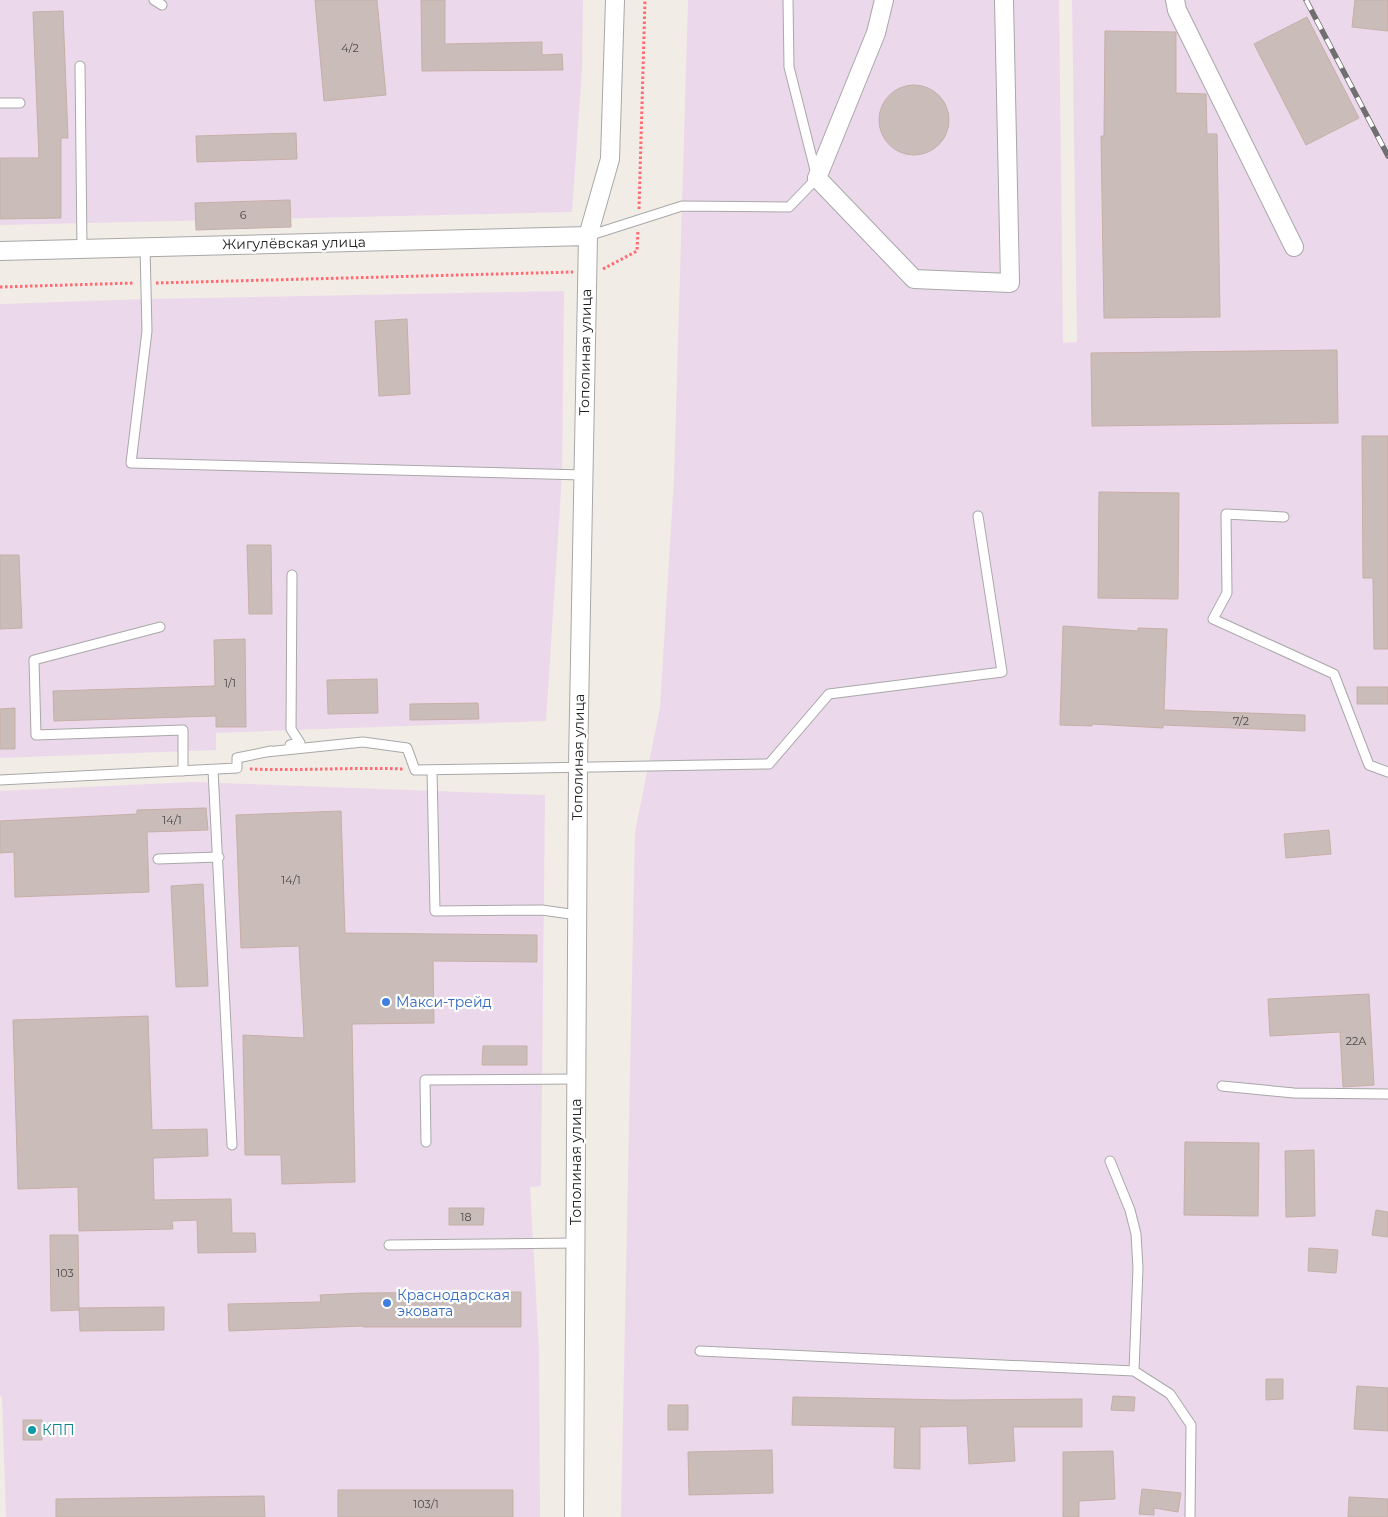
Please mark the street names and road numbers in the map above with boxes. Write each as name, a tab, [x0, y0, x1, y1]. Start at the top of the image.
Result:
street label: Жигулёвская улица	[222, 233, 366, 253]
street label: Тополиная улица	[575, 289, 595, 415]
street label: Тополиная улица	[568, 694, 588, 820]
street label: Тополиная улица	[567, 1099, 585, 1225]

